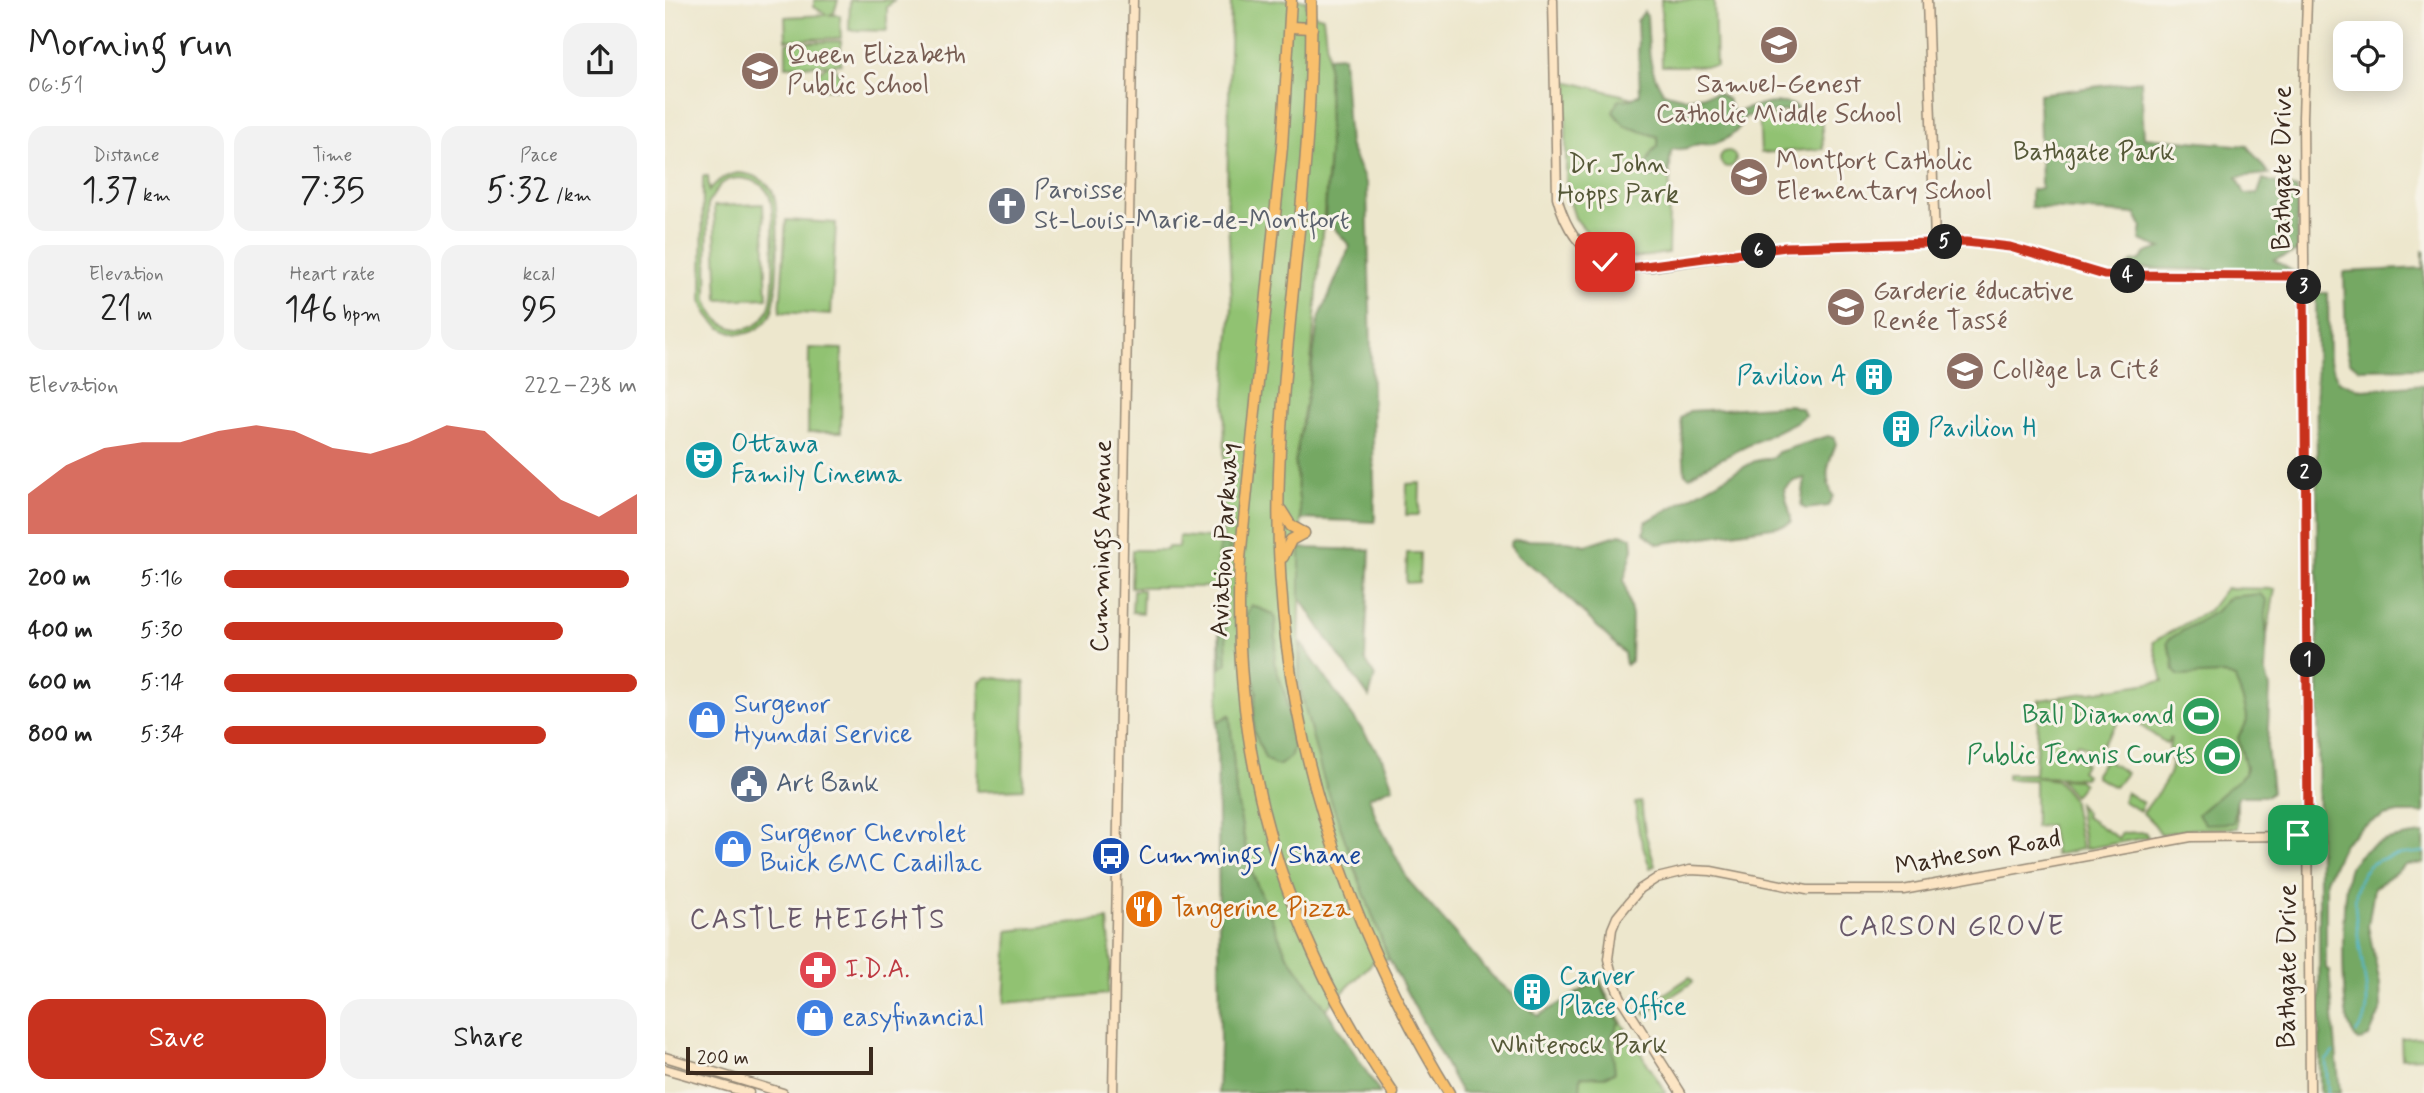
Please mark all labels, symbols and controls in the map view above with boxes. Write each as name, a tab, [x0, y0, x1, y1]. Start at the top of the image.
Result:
text: Morning run	[28, 20, 233, 69]
map controls	[2333, 21, 2403, 91]
button: locate	[2333, 21, 2403, 91]
button: share	[563, 23, 637, 97]
school or university icon: Samuel-Genest Catholic Middle School	[1758, 24, 1800, 66]
place label: Queen Elizabeth Public School	[787, 39, 966, 103]
school or university icon: Queen Elizabeth Public School	[739, 50, 781, 92]
place label: Samuel-Genest Catholic Middle School	[1656, 68, 1902, 132]
text: 06:51	[28, 71, 83, 101]
street label: Bathgate Drive	[2266, 86, 2300, 250]
park label: Bathgate Park	[2013, 136, 2175, 170]
text: Distance	[93, 143, 160, 168]
text: Time	[313, 143, 352, 168]
text: Pace	[520, 143, 558, 168]
place label: Montfort Catholic Elementary School	[1776, 145, 1992, 209]
park label: Dr. John Hopps Park	[1557, 148, 1679, 212]
school or university icon: Montfort Catholic Elementary School	[1728, 156, 1770, 198]
text: 1.37	[82, 168, 138, 214]
text: 7:35	[300, 168, 365, 214]
text: 5:32	[486, 168, 551, 214]
place label: Paroisse St-Louis-Marie-de-Montfort	[1034, 174, 1350, 240]
text: km	[138, 183, 171, 208]
text: /km	[551, 183, 592, 208]
church icon: Paroisse St-Louis-Marie-de-Montfort	[986, 185, 1028, 227]
pin: 5	[1927, 224, 1963, 260]
text: 5	[1939, 229, 1950, 254]
pin	[1575, 232, 1635, 292]
pin: 6	[1741, 233, 1777, 268]
text: 6	[1754, 238, 1763, 263]
icon: check	[1586, 243, 1624, 281]
pin: 4	[2111, 258, 2145, 294]
text: Elevation	[89, 262, 164, 287]
text: Heart rate	[290, 262, 375, 287]
text: kcal	[523, 262, 555, 287]
text: 4	[2122, 263, 2133, 288]
pin: 3	[2287, 270, 2321, 304]
text: 3	[2299, 274, 2308, 299]
place label: Garderie éducative Renée Tassé	[1873, 275, 2074, 339]
school or university icon: Garderie éducative Renée Tassé	[1825, 286, 1867, 328]
text: 21	[100, 287, 132, 333]
text: 146	[284, 287, 337, 333]
text: 95	[521, 287, 557, 333]
text: m	[132, 302, 152, 327]
text: bpm	[337, 302, 381, 327]
school or university icon: Collège La Cité	[1944, 350, 1986, 392]
place label: Collège La Cité	[1992, 354, 2159, 388]
building icon: Pavilion A	[1853, 356, 1895, 398]
place label: Pavilion A	[1737, 360, 1847, 394]
text: Elevation	[28, 371, 119, 401]
text: 222–238 m	[524, 371, 637, 401]
building icon: Pavilion H	[1880, 408, 1922, 450]
place label: Pavilion H	[1928, 412, 2036, 446]
place label: Ottawa Family Cinema	[731, 428, 902, 492]
theatre icon: Ottawa Family Cinema	[683, 439, 725, 481]
street label: Cummings Avenue	[1083, 439, 1124, 653]
street label: Aviation Parkway	[1203, 442, 1247, 638]
pin: 2	[2287, 456, 2323, 490]
text: 2	[2300, 460, 2309, 485]
text: 200 m	[28, 564, 91, 594]
text: 5:16	[140, 564, 183, 594]
text: 400 m	[28, 616, 93, 646]
text: 5:30	[140, 616, 184, 646]
pin: 1	[2291, 642, 2325, 678]
text: 1	[2303, 647, 2312, 672]
text: 600 m	[28, 668, 91, 698]
text: 5:14	[140, 668, 184, 698]
place label: Surgenor Hyundai Service	[734, 688, 912, 752]
sports icon: Ball Diamond	[2180, 695, 2222, 737]
shop icon: Surgenor Hyundai Service	[686, 699, 728, 741]
place label: Ball Diamond	[2022, 699, 2174, 733]
text: 800 m	[28, 720, 92, 750]
text: 5:34	[140, 720, 184, 750]
sports icon: Public Tennis Courts	[2201, 735, 2243, 777]
place label: Public Tennis Courts	[1967, 739, 2195, 773]
public building icon: Art Bank	[728, 763, 770, 805]
place label: Art Bank	[776, 767, 879, 801]
pin	[2268, 805, 2328, 865]
icon: arrive	[2279, 816, 2317, 854]
place label: Surgenor Chevrolet Buick GMC Cadillac	[760, 817, 982, 881]
street label: Matheson Road	[1892, 822, 2064, 884]
shop icon: Surgenor Chevrolet Buick GMC Cadillac	[712, 828, 754, 870]
bus stop icon: Cummings / Shane	[1090, 835, 1132, 877]
place label: Cummings / Shane	[1138, 839, 1361, 876]
street label: Bathgate Drive	[2271, 884, 2305, 1048]
restaurant icon: Tangerine Pizza	[1123, 888, 1165, 930]
place label: Tangerine Pizza	[1171, 892, 1351, 928]
district label: CASTLE HEIGHTS	[690, 902, 946, 939]
district label: CARSON GROVE	[1838, 909, 2066, 946]
pharmacy icon: I.D.A.	[797, 949, 839, 991]
place label: I.D.A.	[845, 953, 910, 987]
place label: Carver Place Office	[1559, 960, 1687, 1024]
building icon: Carver Place Office	[1511, 971, 1553, 1013]
shop icon: easyfinancial	[794, 997, 836, 1039]
button: Save	[28, 999, 326, 1079]
button: Share	[340, 999, 637, 1079]
place label: easyfinancial	[842, 1001, 984, 1035]
park label: Whiterock Park	[1490, 1029, 1668, 1063]
scale bar	[686, 1044, 873, 1076]
text: 200 m	[697, 1046, 749, 1071]

